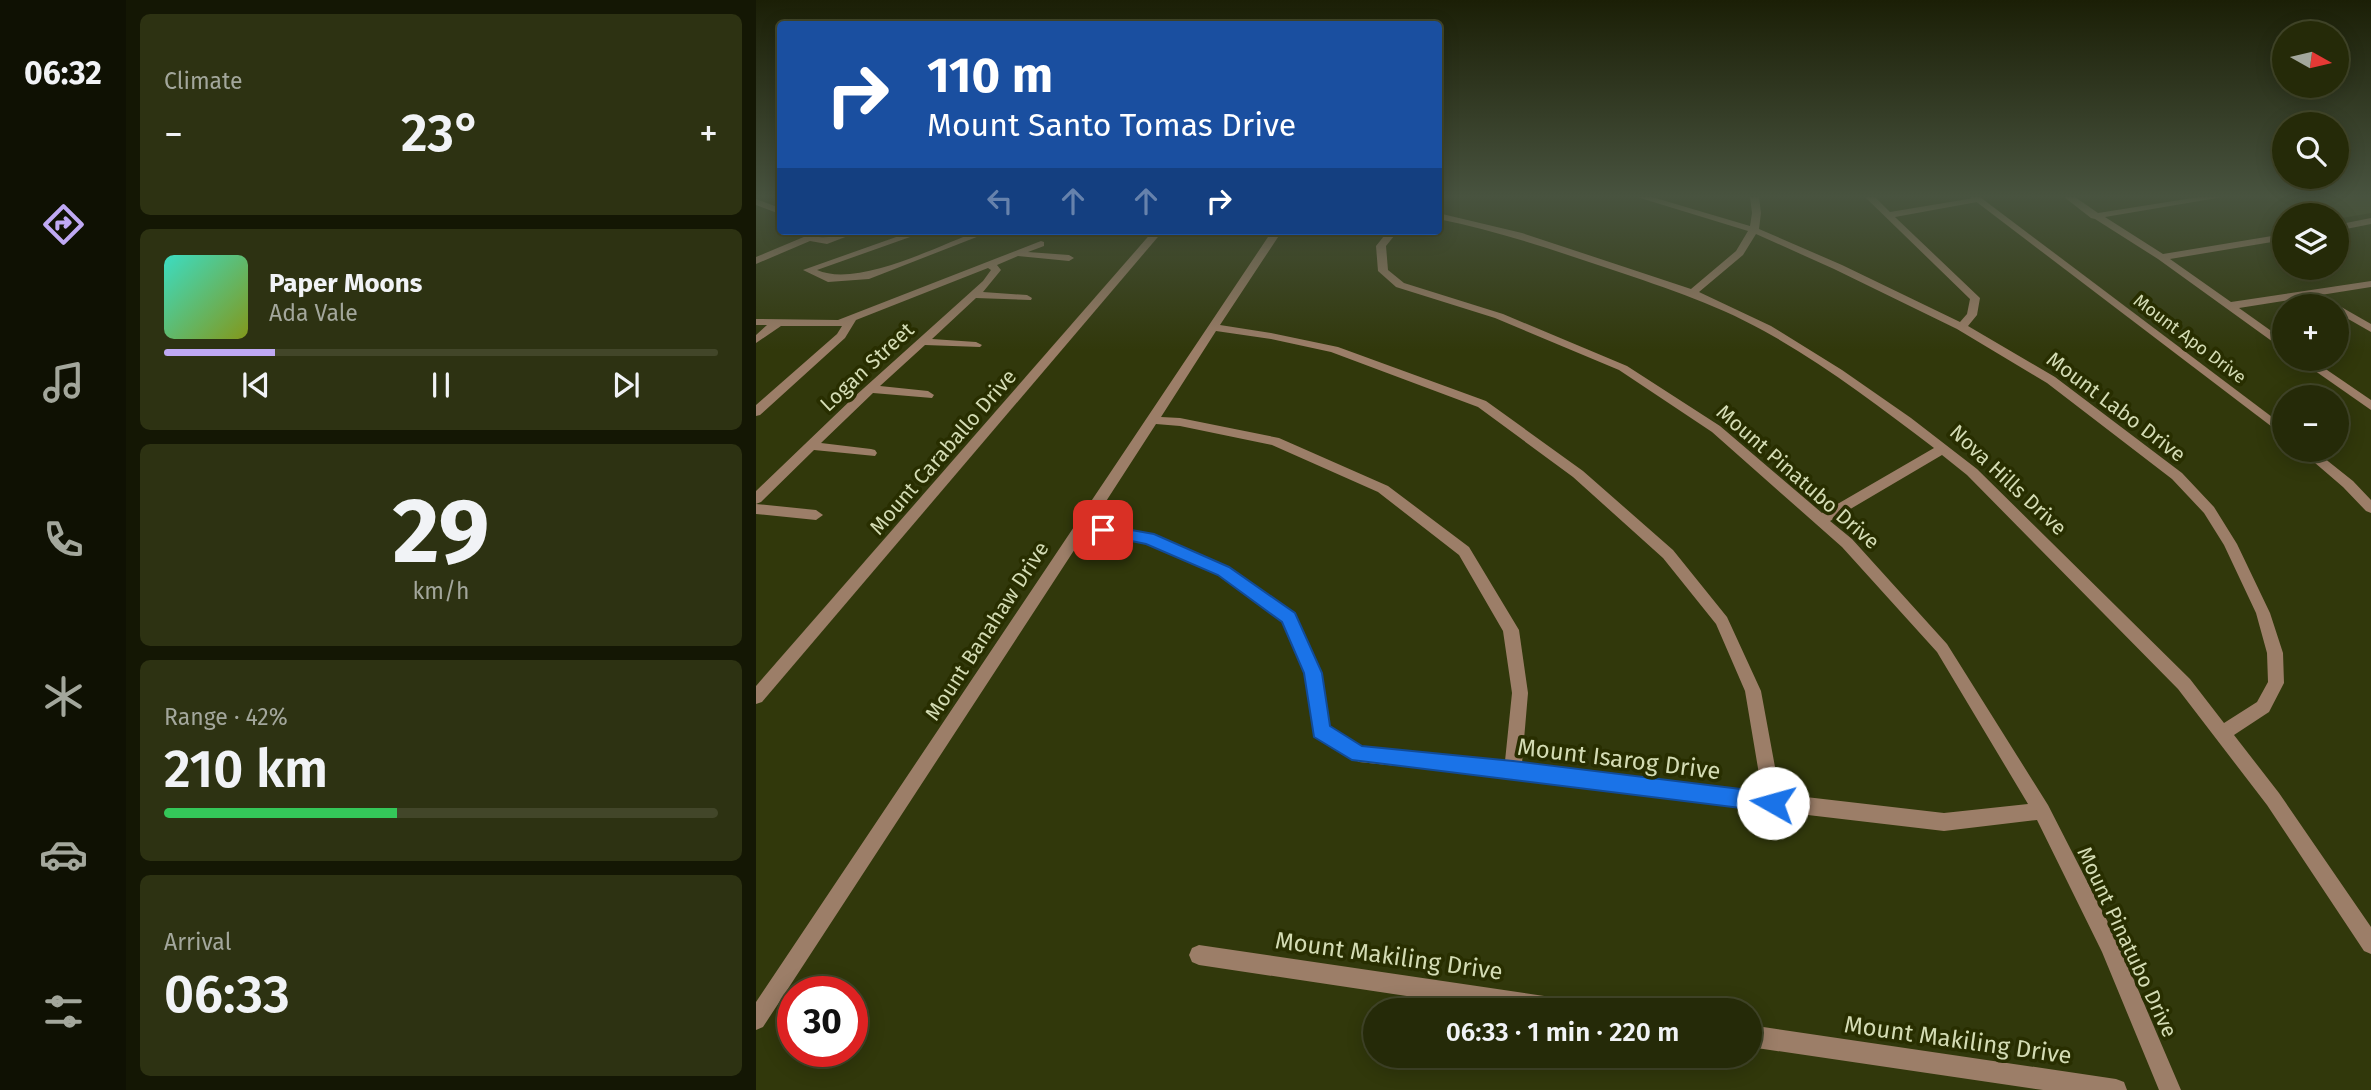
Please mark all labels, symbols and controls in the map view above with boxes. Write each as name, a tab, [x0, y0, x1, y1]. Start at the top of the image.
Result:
north arrow	[2272, 21, 2348, 98]
map controls	[2272, 21, 2349, 462]
text: 110 m	[927, 46, 1053, 105]
icon: right	[812, 49, 903, 140]
text: 06:32	[24, 54, 102, 92]
text: Climate	[164, 67, 243, 95]
text: 23°	[401, 102, 481, 165]
text: Mount Santo Tomas Drive	[927, 106, 1296, 144]
text: −	[164, 111, 183, 157]
text: +	[699, 111, 718, 157]
button: search	[2272, 112, 2349, 189]
icon: left	[981, 182, 1019, 220]
icon: ahead	[1054, 182, 1092, 220]
icon: ahead	[1127, 182, 1165, 220]
icon: right	[1200, 182, 1238, 220]
icon: directions	[39, 200, 88, 249]
button: layers	[2272, 203, 2349, 280]
text: Paper Moons	[269, 268, 422, 299]
street label: Mount Apo Drive	[2129, 289, 2251, 389]
button: +	[2272, 294, 2349, 371]
text: Ada Vale	[269, 299, 358, 327]
street label: Logan Street	[815, 317, 920, 417]
street label: Mount Labo Drive	[2041, 346, 2191, 468]
icon: music	[39, 358, 88, 407]
street label: Mount Caraballo Drive	[864, 364, 1022, 540]
icon: previous	[237, 366, 275, 404]
icon: pause	[422, 366, 460, 404]
icon: next	[607, 366, 645, 404]
button: −	[2272, 385, 2349, 462]
street label: Mount Pinatubo Drive	[1711, 399, 1885, 555]
street label: Nova Hills Drive	[1944, 419, 2072, 541]
text: 29	[392, 477, 490, 586]
pin	[1073, 500, 1133, 560]
icon: arrive	[1084, 511, 1122, 549]
icon: phone	[39, 515, 88, 564]
street label: Mount Banahaw Drive	[920, 537, 1054, 725]
text: km/h	[413, 577, 469, 605]
icon: climate	[39, 672, 88, 721]
text: Range · 42%	[164, 703, 288, 731]
street label: Mount Isarog Drive	[1516, 733, 1722, 785]
text: 210 km	[164, 738, 328, 801]
position arrow	[1736, 766, 1810, 840]
icon: car	[39, 830, 88, 879]
street label: Mount Pinatubo Drive	[2071, 842, 2183, 1042]
street label: Mount Makiling Drive	[1273, 926, 1505, 986]
text: Arrival	[164, 928, 231, 956]
text: 06:33	[164, 963, 290, 1026]
speed limit sign: 30	[777, 976, 868, 1067]
icon: filters	[39, 987, 88, 1036]
street label: Mount Makiling Drive	[1842, 1010, 2074, 1070]
text: 06:33 · 1 min · 220 m	[1446, 1017, 1679, 1048]

